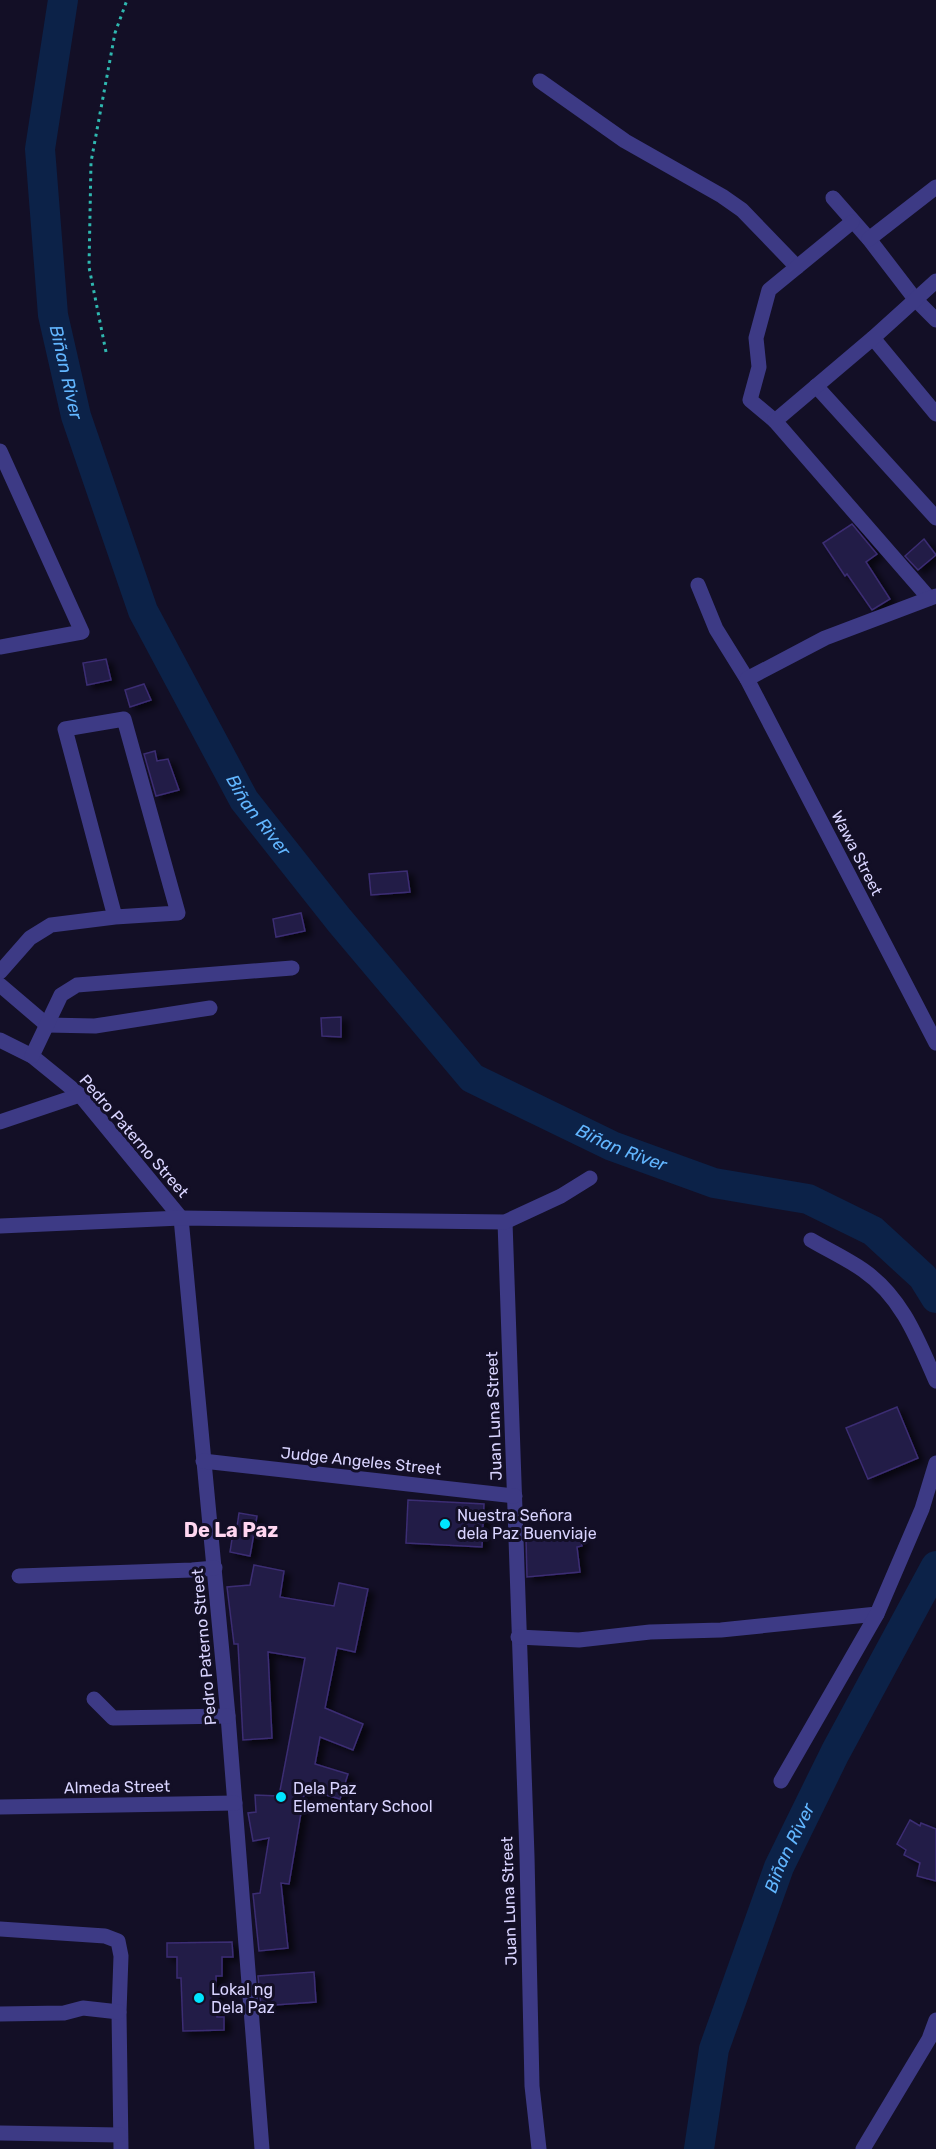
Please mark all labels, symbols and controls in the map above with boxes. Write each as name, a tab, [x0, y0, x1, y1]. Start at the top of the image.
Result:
water label: Biñan River	[45, 323, 88, 423]
water label: Biñan River	[221, 771, 296, 862]
street label: Wawa Street	[827, 807, 887, 899]
street label: Pedro Paterno Street	[75, 1071, 193, 1201]
water label: Biñan River	[572, 1119, 671, 1176]
street label: Juan Luna Street	[482, 1351, 506, 1481]
street label: Judge Angeles Street	[280, 1443, 442, 1479]
place label: Nuestra Señora dela Paz Buenviaje	[457, 1506, 597, 1543]
marker: Nuestra Señora dela Paz Buenviaje	[438, 1517, 452, 1531]
district label: De La Paz	[184, 1518, 278, 1542]
street label: Pedro Paterno Street	[188, 1568, 220, 1726]
street label: Almeda Street	[64, 1777, 170, 1797]
place label: Dela Paz Elementary School	[293, 1779, 433, 1816]
marker: Dela Paz Elementary School	[274, 1790, 288, 1804]
water label: Biñan River	[760, 1799, 820, 1896]
street label: Juan Luna Street	[497, 1836, 521, 1966]
place label: Lokal ng Dela Paz	[211, 1980, 275, 2017]
marker: Lokal ng Dela Paz	[192, 1991, 206, 2005]

